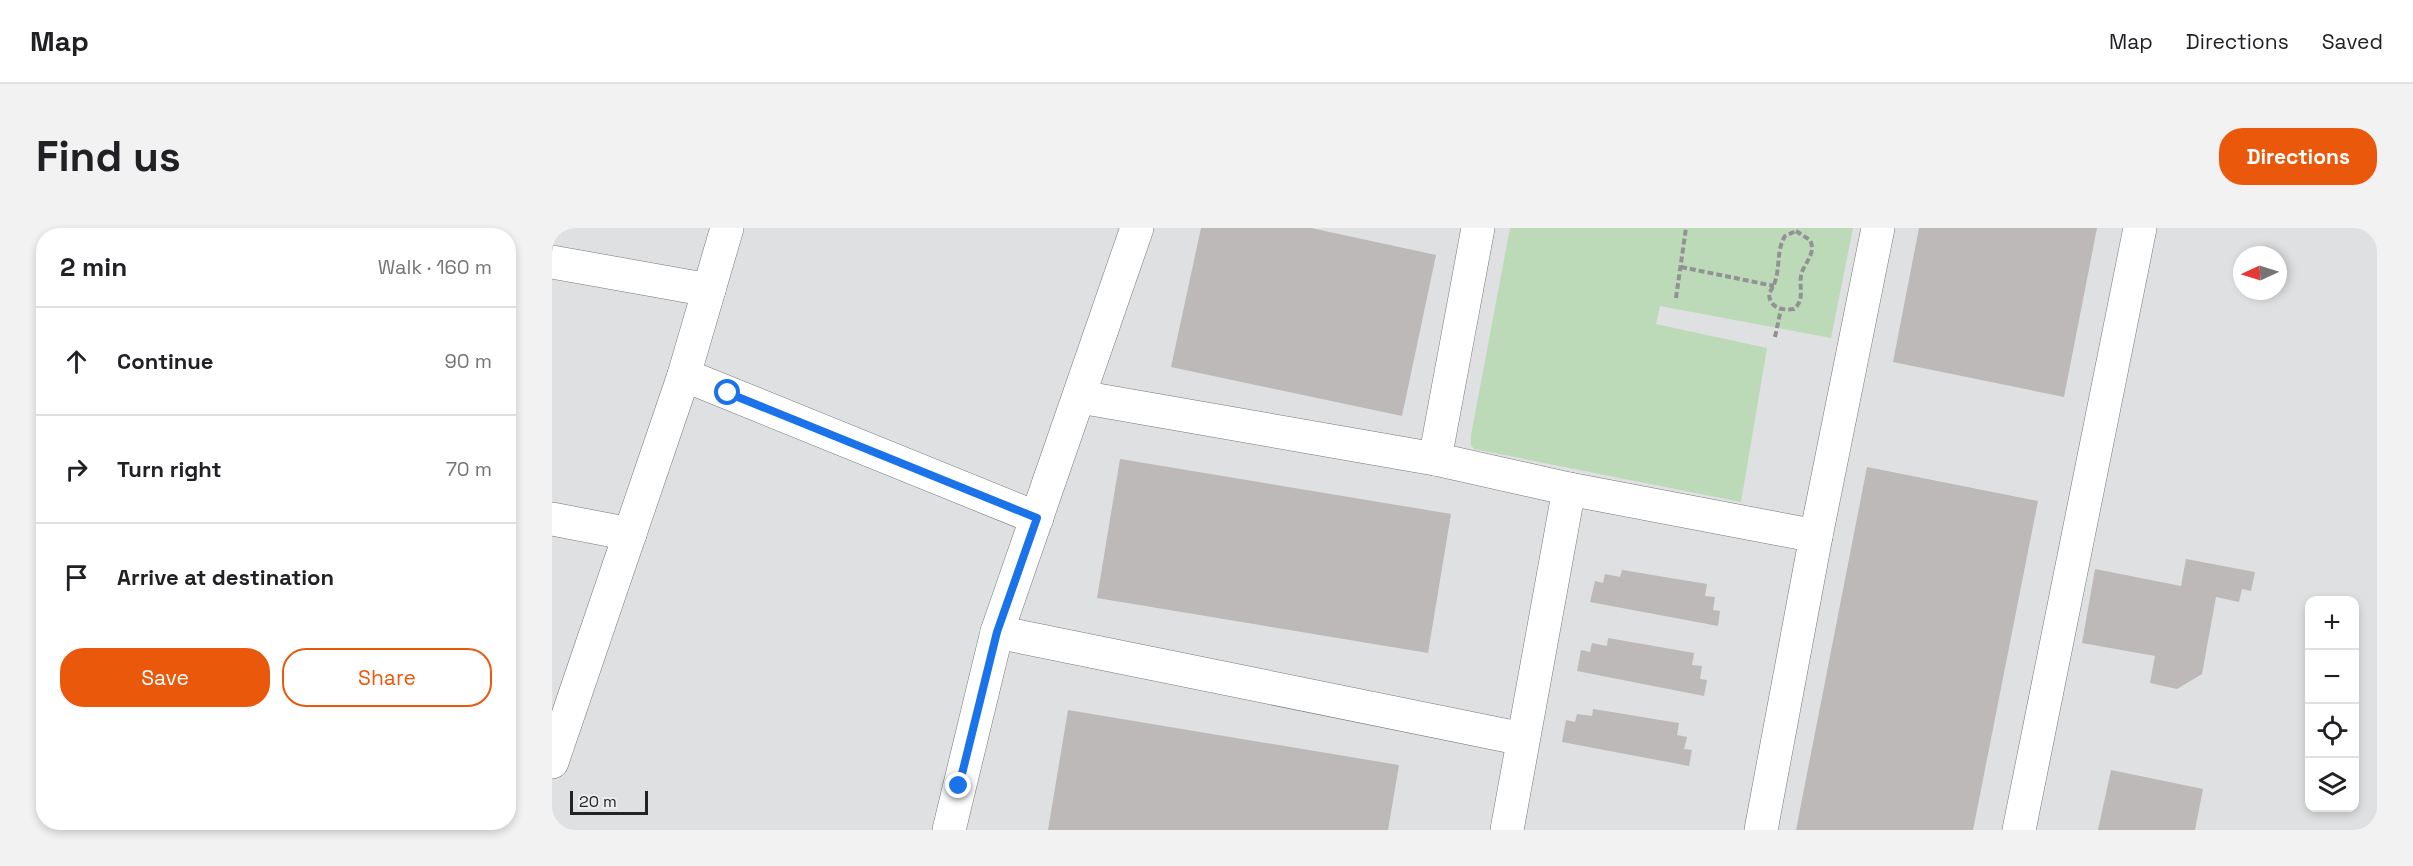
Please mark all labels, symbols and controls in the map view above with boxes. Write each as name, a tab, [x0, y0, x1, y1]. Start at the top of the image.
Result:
text: Map	[30, 23, 89, 59]
text: Map	[2109, 28, 2153, 55]
text: Directions	[2186, 28, 2289, 55]
text: Saved	[2322, 28, 2383, 55]
button: Directions	[2219, 128, 2377, 185]
text: Find us	[36, 130, 181, 183]
north arrow	[2233, 246, 2287, 300]
text: 2 min	[60, 250, 127, 284]
text: Walk · 160 m	[378, 254, 492, 280]
icon: ahead	[60, 345, 93, 378]
text: Continue	[117, 347, 213, 375]
text: 90 m	[445, 348, 492, 374]
route start	[714, 379, 740, 405]
icon: right	[60, 453, 93, 486]
text: Turn right	[117, 455, 222, 483]
text: 70 m	[446, 456, 492, 482]
icon: arrive	[60, 561, 93, 594]
text: Arrive at destination	[117, 563, 334, 591]
map controls	[2305, 596, 2359, 812]
button: +	[2305, 596, 2359, 650]
button: Save	[60, 648, 270, 707]
button: Share	[282, 648, 492, 707]
button: −	[2305, 650, 2359, 704]
button: locate	[2305, 704, 2359, 758]
button: layers	[2305, 758, 2359, 812]
route end	[945, 772, 971, 798]
scale bar	[570, 788, 648, 816]
text: 20 m	[579, 791, 617, 812]

